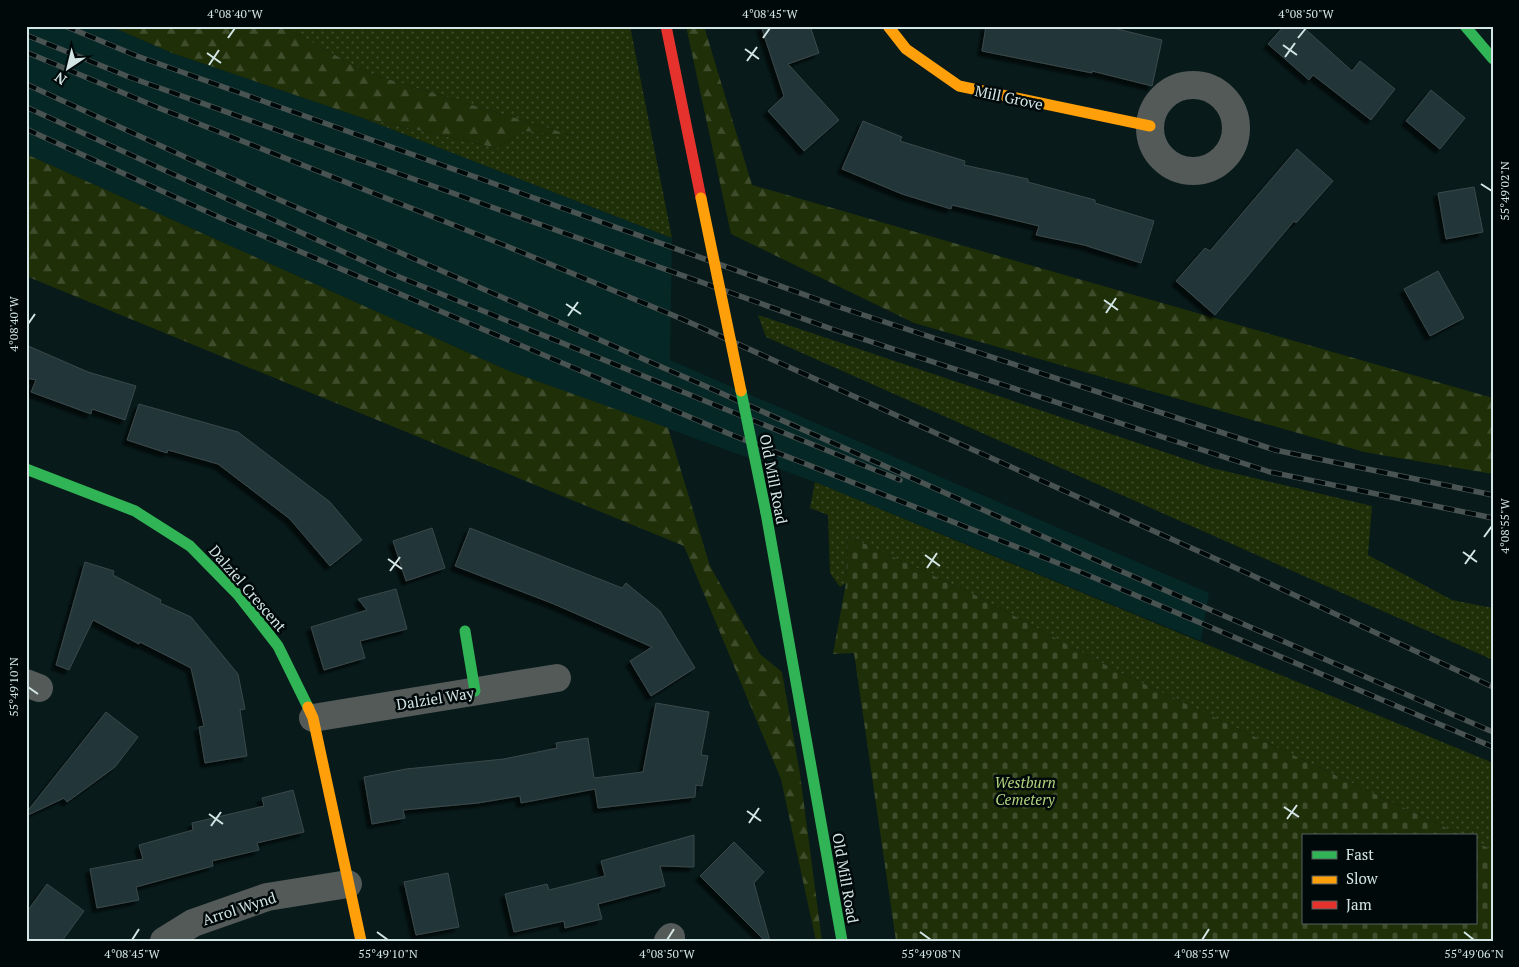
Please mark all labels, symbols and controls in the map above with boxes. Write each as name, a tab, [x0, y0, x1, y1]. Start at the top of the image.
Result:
text: 4°08'40"W	[207, 6, 264, 21]
text: 4°08'45"W	[742, 6, 799, 21]
text: 4°08'50"W	[1278, 6, 1335, 21]
north arrow	[42, 42, 92, 92]
text: N	[50, 68, 70, 90]
street label: Mill Grove	[973, 80, 1045, 114]
text: 55°49'02"N	[1497, 161, 1512, 221]
text: 4°08'40"W	[6, 295, 21, 352]
street label: Old Mill Road	[755, 432, 793, 526]
text: 4°08'55"W	[1497, 497, 1512, 554]
street label: Dalziel Crescent	[205, 541, 291, 636]
text: 55°49'10"N	[6, 657, 21, 717]
street label: Dalziel Way	[395, 682, 476, 714]
park label: Westburn Cemetery	[994, 772, 1056, 809]
street label: Old Mill Road	[828, 831, 864, 925]
legend	[1302, 834, 1476, 924]
text: Fast	[1346, 844, 1374, 864]
text: Slow	[1346, 868, 1379, 888]
street label: Arrol Wynd	[200, 887, 278, 929]
text: Jam	[1346, 894, 1372, 914]
text: 4°08'45"W	[104, 946, 161, 961]
text: 55°49'10"N	[358, 946, 418, 961]
text: 4°08'50"W	[639, 946, 696, 961]
text: 55°49'08"N	[901, 946, 961, 961]
text: 4°08'55"W	[1174, 946, 1231, 961]
text: 55°49'06"N	[1444, 946, 1504, 961]

